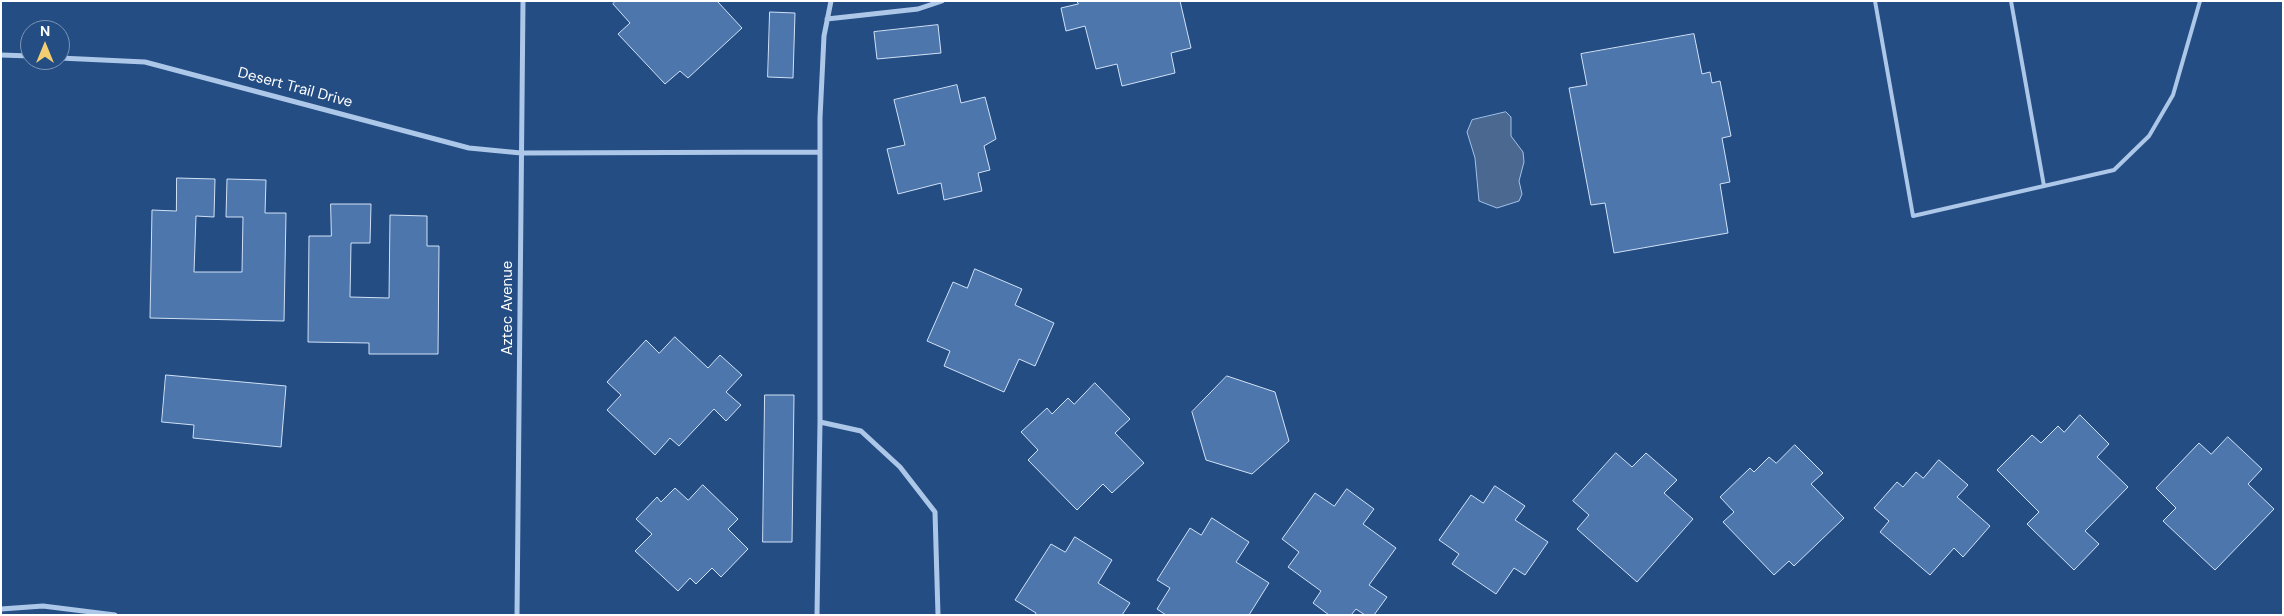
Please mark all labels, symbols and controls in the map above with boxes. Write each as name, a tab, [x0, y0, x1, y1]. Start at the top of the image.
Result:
north arrow	[20, 20, 70, 70]
text: N	[40, 22, 50, 40]
street label: Desert Trail Drive	[236, 64, 354, 112]
street label: Aztec Avenue	[499, 261, 517, 355]

